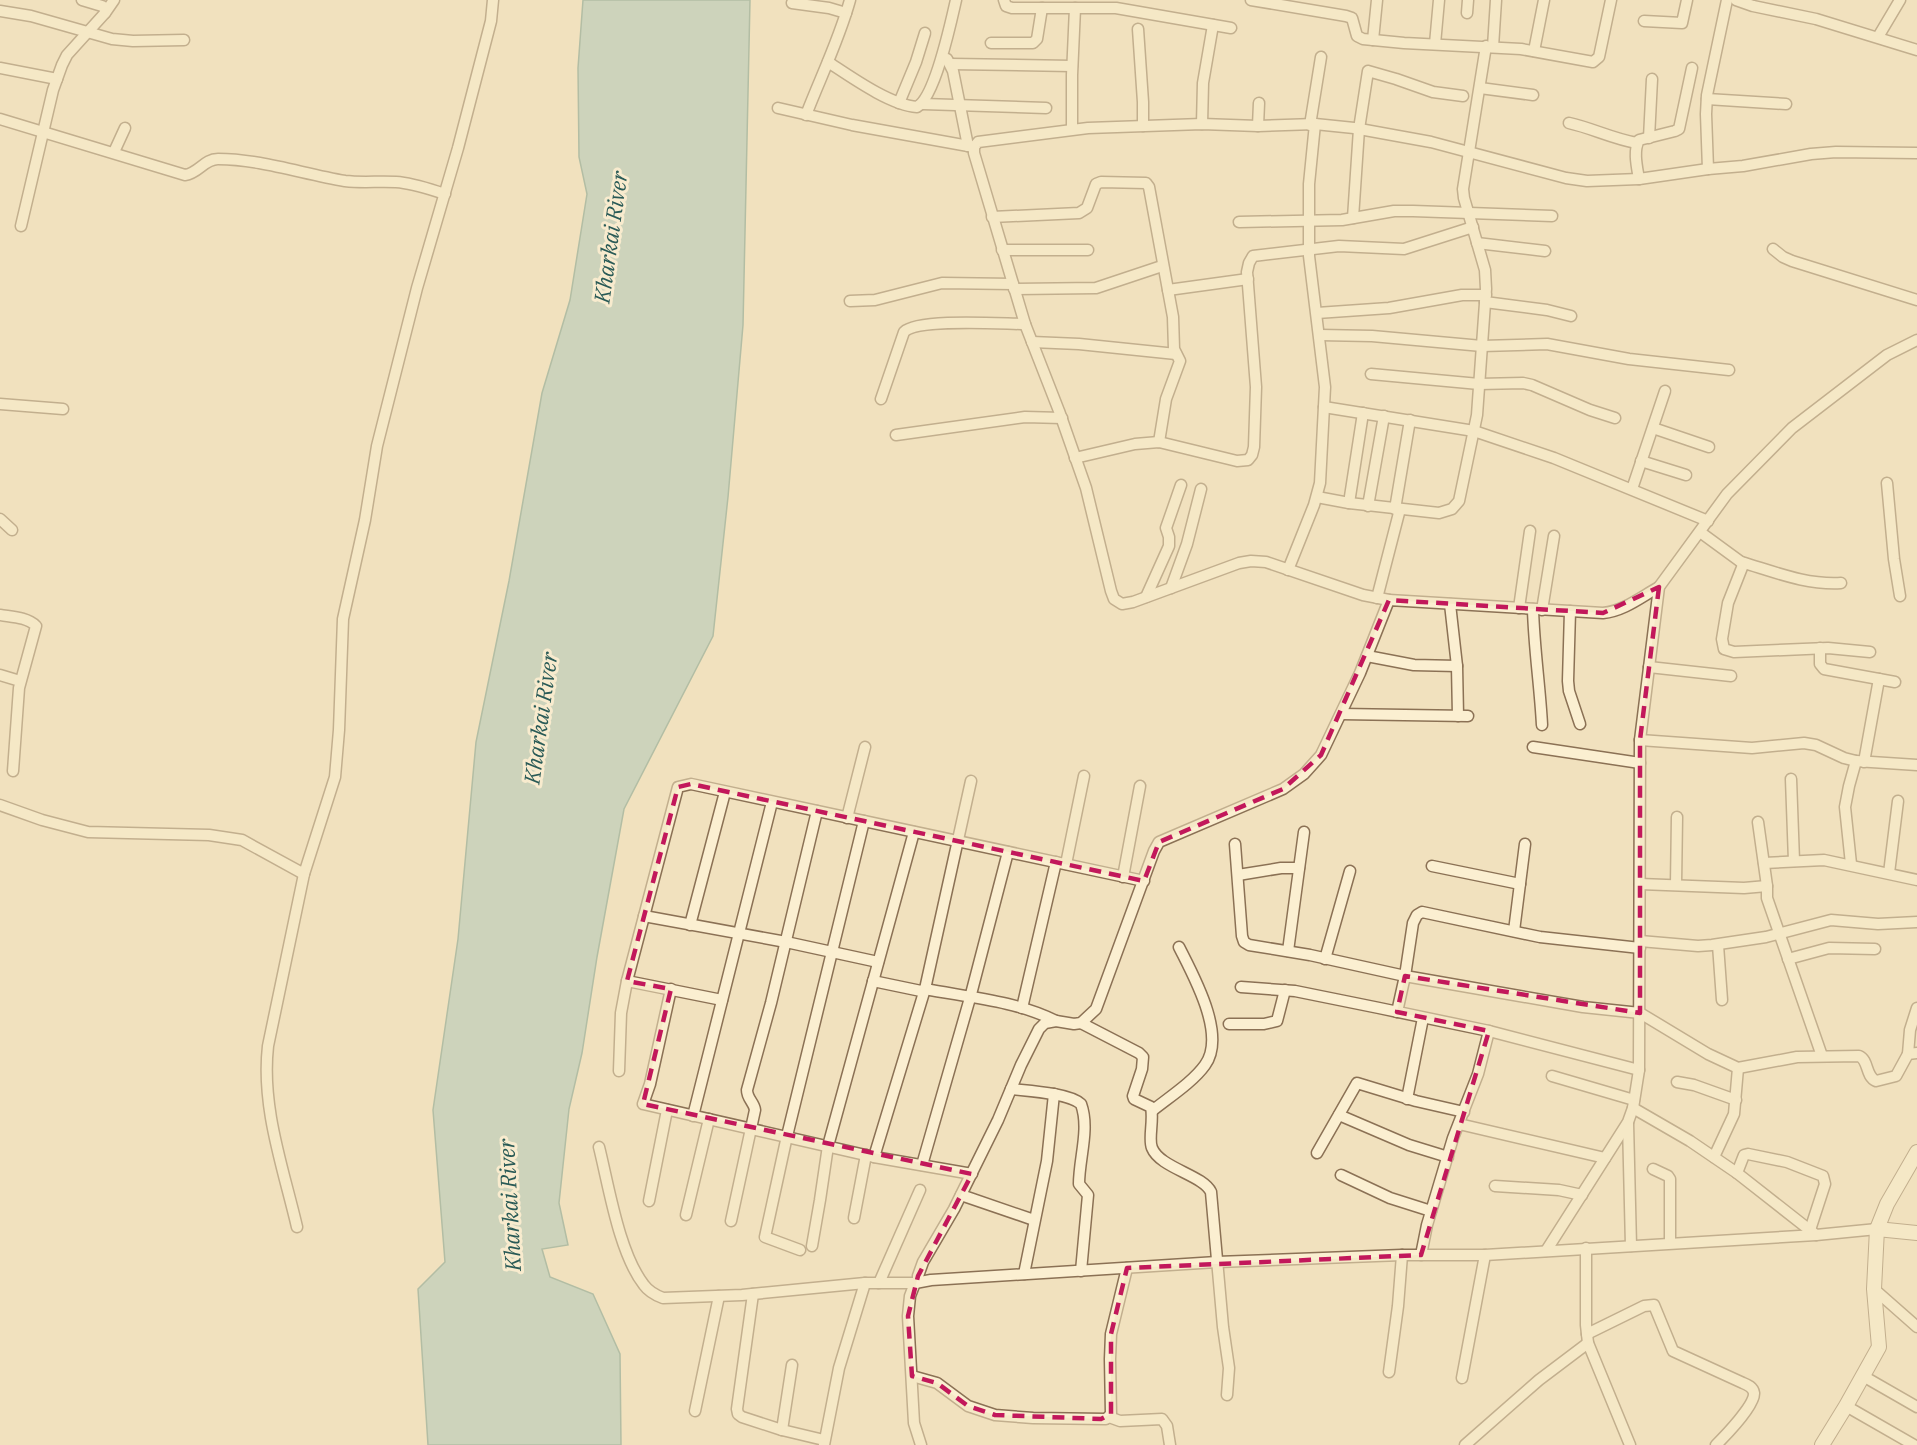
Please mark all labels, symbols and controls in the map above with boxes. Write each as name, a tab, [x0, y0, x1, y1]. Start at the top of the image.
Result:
water label: Kharkai River	[586, 168, 634, 306]
water label: Kharkai River	[516, 649, 564, 787]
water label: Kharkai River	[491, 1137, 527, 1273]

